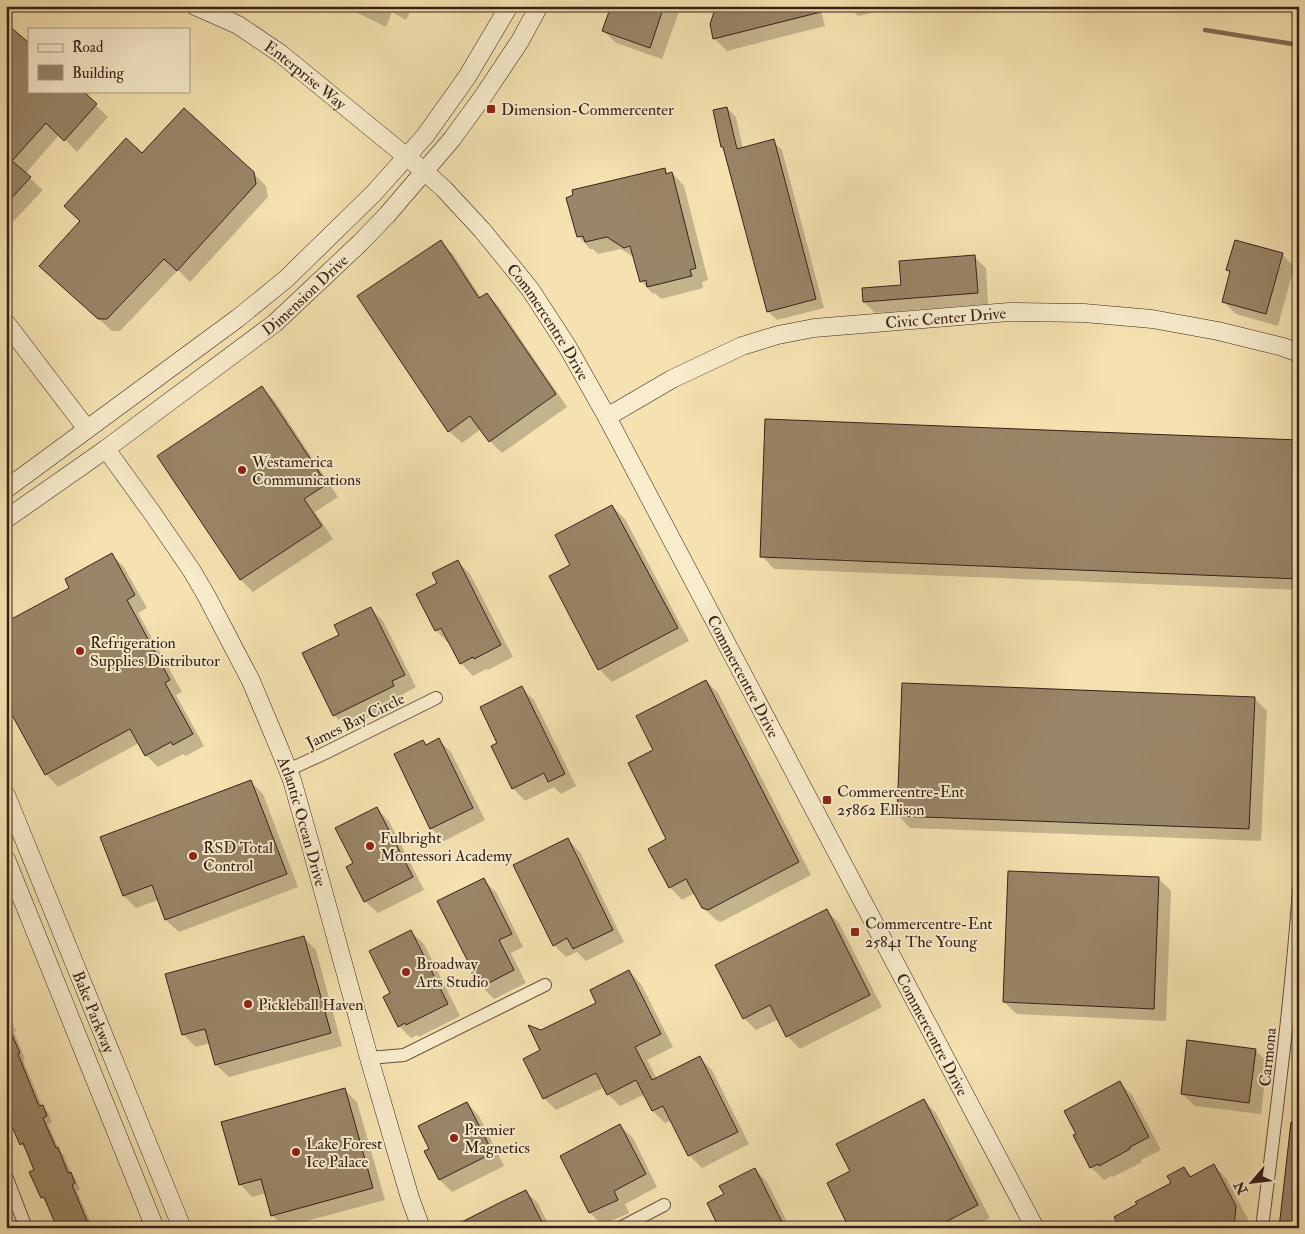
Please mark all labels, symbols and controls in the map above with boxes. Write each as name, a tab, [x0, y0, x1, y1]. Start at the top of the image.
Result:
legend	[28, 28, 190, 92]
street label: Enterprise Way	[260, 37, 351, 115]
text: Road	[72, 38, 104, 57]
text: Building	[72, 64, 124, 83]
place label: Dimension-Commercenter	[501, 100, 674, 120]
marker: Dimension-Commercenter	[485, 103, 497, 115]
street label: Dimension Drive	[258, 250, 353, 340]
street label: Commercentre Drive	[502, 260, 593, 384]
street label: Civic Center Drive	[884, 303, 1007, 333]
place label: Westamerica Communications	[251, 452, 361, 490]
marker: Westamerica Communications	[236, 464, 248, 476]
street label: Commercentre Drive	[702, 612, 784, 742]
place label: Refrigeration Supplies Distributor	[90, 633, 220, 672]
marker: Refrigeration Supplies Distributor	[74, 645, 86, 657]
street label: James Bay Circle	[302, 688, 409, 755]
street label: Atlantic Ocean Drive	[272, 753, 330, 889]
place label: Commercentre-Ent 25862 Ellison	[837, 782, 965, 820]
marker: Commercentre-Ent 25862 Ellison	[821, 794, 833, 806]
place label: Fulbright Montessori Academy	[380, 828, 513, 866]
place label: RSD Total Control	[203, 838, 273, 876]
marker: Fulbright Montessori Academy	[364, 840, 376, 852]
marker: RSD Total Control	[187, 850, 199, 862]
place label: Commercentre-Ent 25841 The Young	[865, 914, 993, 952]
marker: Commercentre-Ent 25841 The Young	[849, 926, 861, 938]
place label: Broadway Arts Studio	[415, 954, 489, 992]
marker: Broadway Arts Studio	[400, 966, 412, 978]
street label: Bake Parkway	[68, 968, 119, 1057]
street label: Commercentre Drive	[891, 970, 973, 1100]
place label: Pickleball Haven	[258, 995, 363, 1015]
marker: Pickleball Haven	[242, 998, 254, 1010]
street label: Carmona	[1255, 1026, 1281, 1088]
place label: Premier Magnetics	[464, 1120, 530, 1158]
marker: Premier Magnetics	[448, 1132, 460, 1144]
place label: Lake Forest Ice Palace	[306, 1134, 382, 1172]
marker: Lake Forest Ice Palace	[290, 1146, 302, 1158]
north arrow	[1228, 1156, 1278, 1206]
text: N	[1230, 1178, 1252, 1198]

